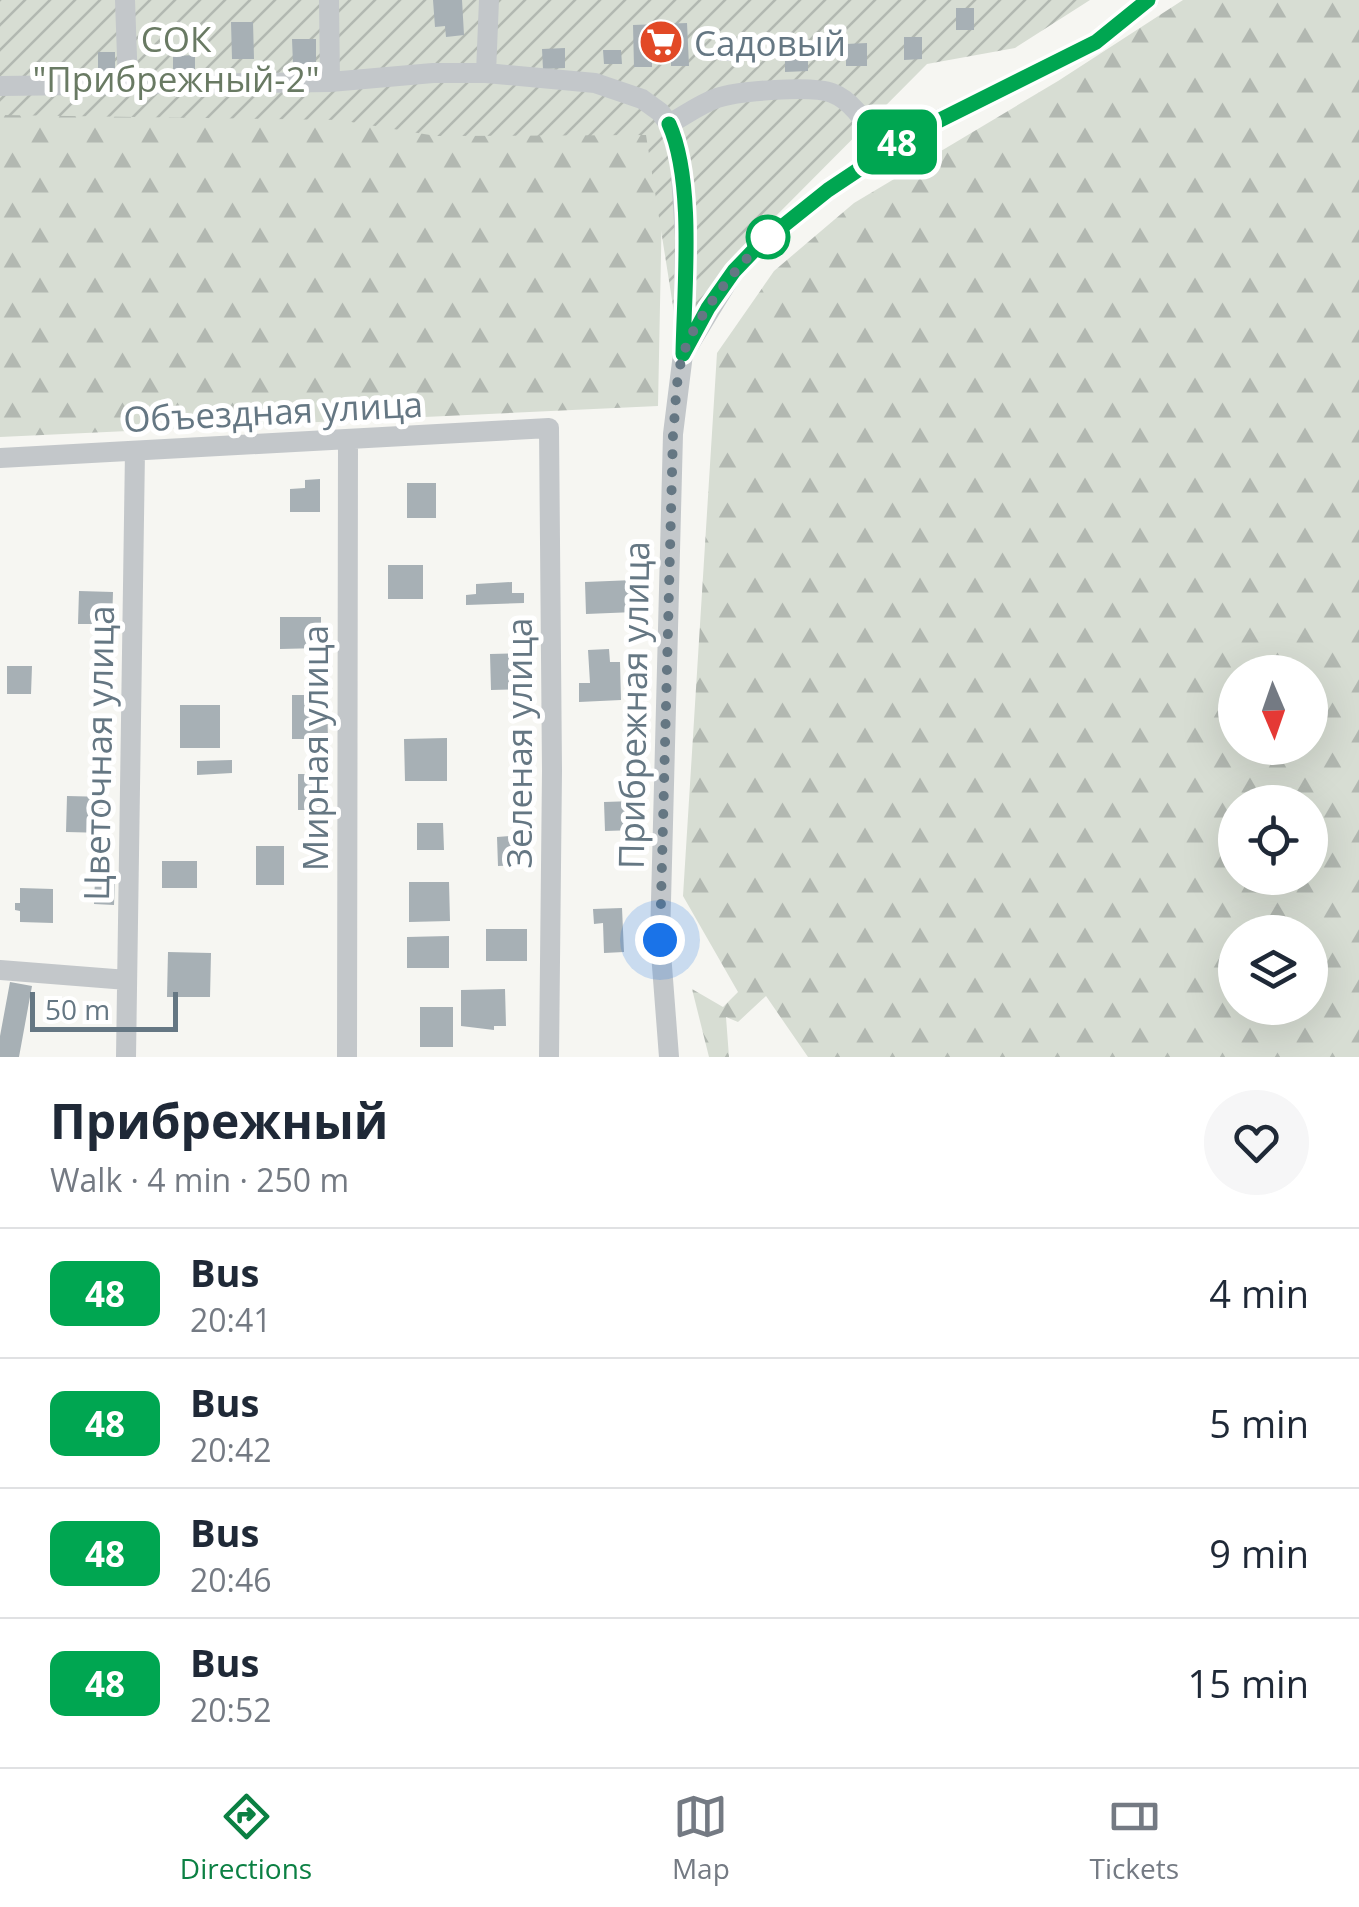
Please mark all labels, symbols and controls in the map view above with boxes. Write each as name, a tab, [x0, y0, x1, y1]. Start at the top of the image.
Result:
park label: СОК "Прибрежный-2"	[32, 15, 320, 102]
supermarket icon: Садовый	[638, 19, 684, 65]
place label: Садовый	[694, 19, 846, 66]
line badge: 48	[852, 110, 942, 174]
text: 48	[877, 119, 917, 166]
unlabelled marker	[747, 216, 789, 258]
street label: Объездная улица	[122, 380, 424, 442]
street label: Прибрежная улица	[607, 541, 659, 869]
street label: Цветочная улица	[72, 605, 124, 901]
street label: Зеленая улица	[495, 618, 542, 868]
street label: Мирная улица	[291, 625, 338, 871]
north arrow	[1218, 655, 1328, 765]
map controls	[1218, 655, 1328, 1025]
button: locate	[1218, 785, 1328, 895]
your location	[635, 915, 685, 965]
button: layers	[1218, 915, 1328, 1025]
scale bar	[30, 987, 178, 1032]
text: 50 m	[45, 990, 110, 1028]
text: Прибрежный	[50, 1088, 388, 1153]
button: heart	[1204, 1090, 1309, 1195]
text: Walk · 4 min · 250 m	[50, 1158, 349, 1201]
text: Bus	[190, 1246, 259, 1298]
text: 4 min	[1209, 1267, 1309, 1319]
text: 48	[85, 1270, 125, 1317]
text: 20:41	[190, 1298, 272, 1341]
text: Bus	[190, 1376, 259, 1428]
text: 5 min	[1209, 1397, 1309, 1449]
text: 48	[85, 1400, 125, 1447]
text: 20:42	[190, 1428, 272, 1471]
text: Bus	[190, 1506, 259, 1558]
text: 9 min	[1209, 1527, 1309, 1579]
text: 48	[85, 1530, 125, 1577]
text: 20:46	[190, 1558, 272, 1601]
text: Bus	[190, 1636, 259, 1688]
text: 15 min	[1188, 1657, 1309, 1709]
text: 48	[85, 1660, 125, 1707]
text: 20:52	[190, 1688, 272, 1731]
tab: Directions	[180, 1789, 312, 1887]
tab: Map	[672, 1789, 730, 1887]
tab: Tickets	[1089, 1789, 1179, 1887]

